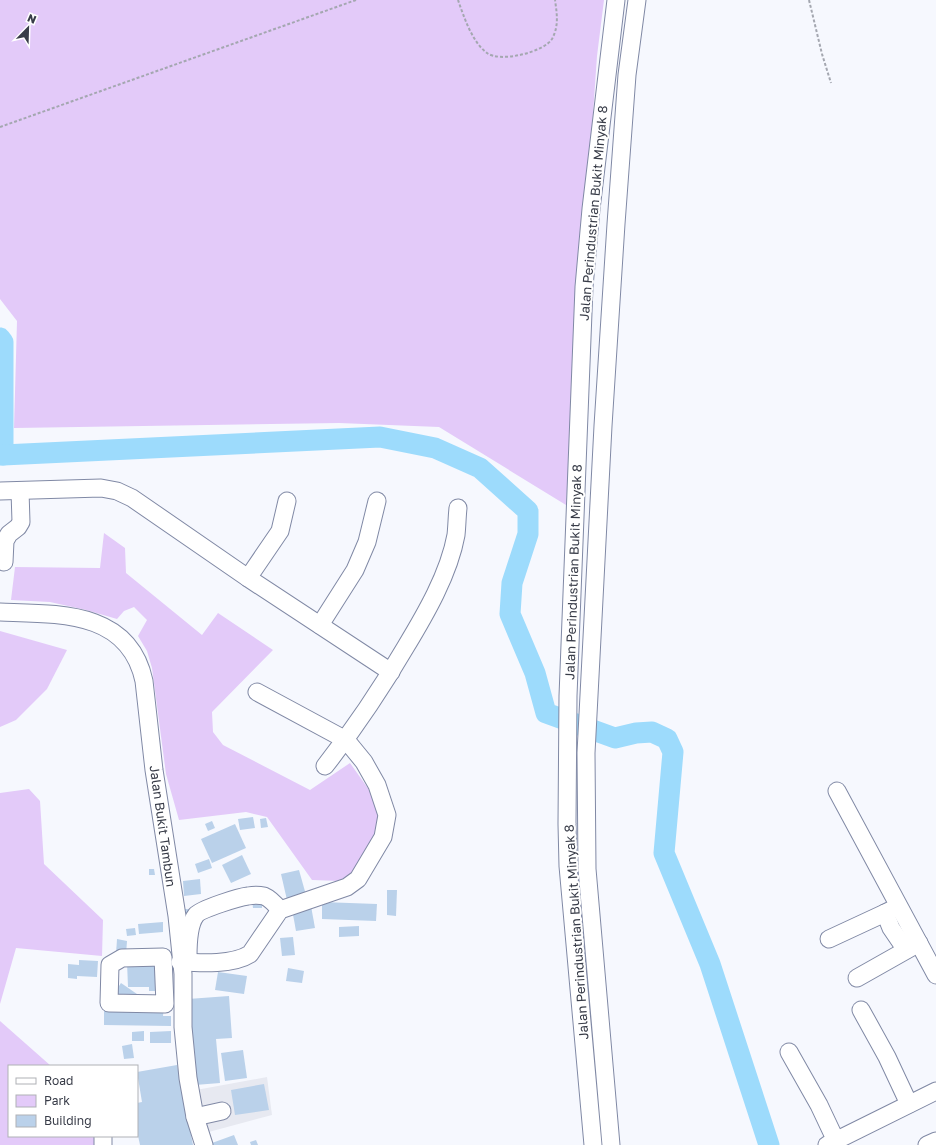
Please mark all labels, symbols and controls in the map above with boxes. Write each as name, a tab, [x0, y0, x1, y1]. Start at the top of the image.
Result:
north arrow	[8, 8, 48, 48]
text: N	[26, 11, 38, 26]
street label: Jalan Perindustrian Bukit Minyak 8	[576, 105, 610, 321]
street label: Jalan Perindustrian Bukit Minyak 8	[561, 464, 585, 680]
street label: Jalan Bukit Tambun	[147, 764, 179, 888]
street label: Jalan Perindustrian Bukit Minyak 8	[560, 824, 592, 1040]
legend	[8, 1065, 138, 1137]
text: Road	[44, 1073, 73, 1088]
text: Park	[44, 1093, 70, 1108]
text: Building	[44, 1113, 92, 1128]

